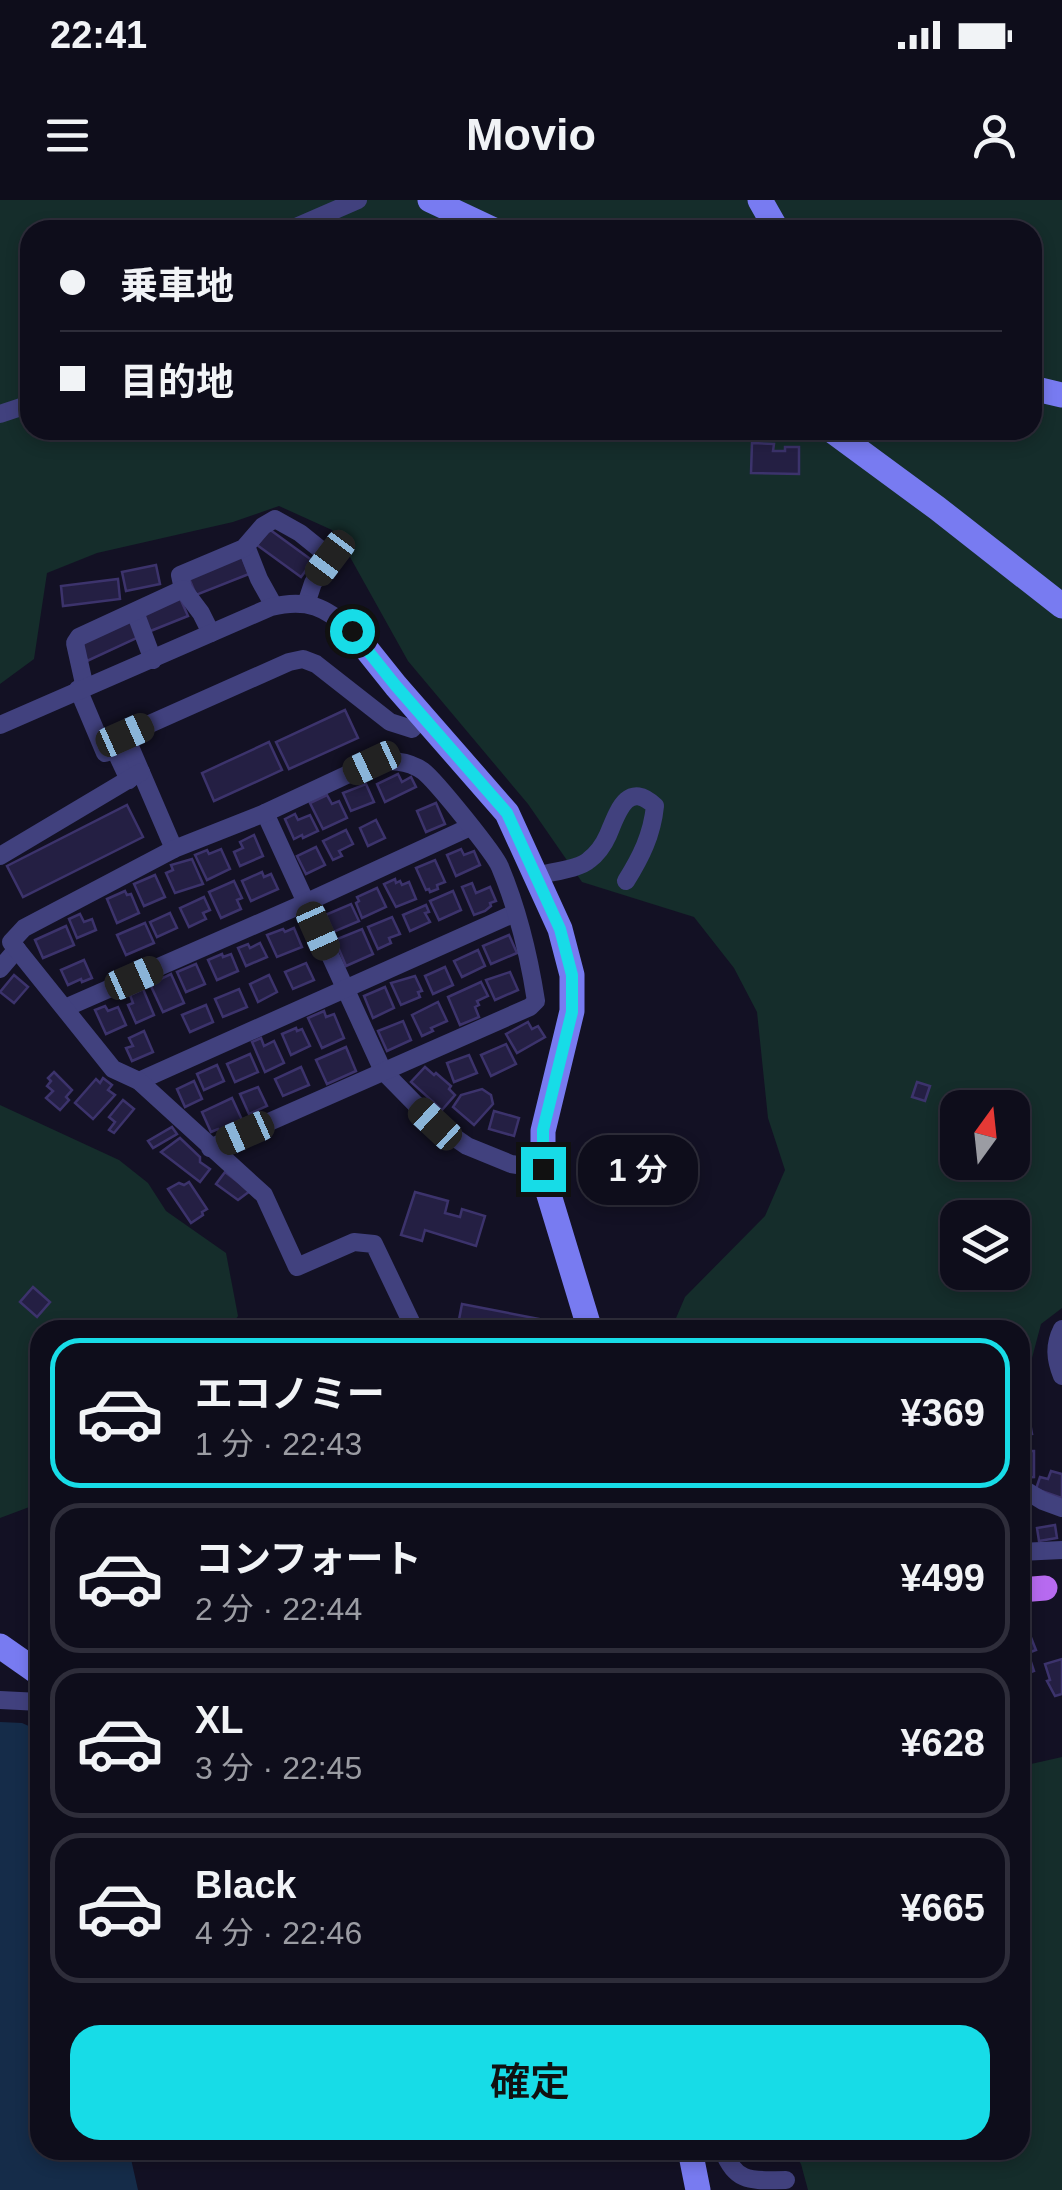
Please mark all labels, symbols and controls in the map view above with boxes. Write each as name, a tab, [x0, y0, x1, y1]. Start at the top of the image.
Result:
text: 22:41	[50, 14, 147, 56]
icon: menu	[40, 108, 95, 163]
icon: person	[967, 108, 1022, 163]
text: Movio	[466, 109, 596, 160]
text: 乗車地	[120, 265, 234, 307]
text: 目的地	[120, 361, 234, 403]
car	[300, 525, 360, 591]
route start	[330, 609, 375, 654]
car	[91, 709, 159, 761]
car	[338, 737, 406, 789]
car	[292, 897, 344, 965]
car	[100, 952, 168, 1004]
north arrow	[940, 1090, 1030, 1180]
map controls	[940, 1090, 1030, 1290]
car	[403, 1093, 467, 1155]
car	[211, 1107, 279, 1159]
callout: 1 分	[578, 1134, 698, 1204]
route end	[521, 1147, 566, 1192]
text: 1 分	[609, 1152, 667, 1188]
button: layers	[940, 1200, 1030, 1290]
icon: car	[75, 1368, 165, 1458]
text: エコノミー	[195, 1373, 385, 1415]
text: ¥369	[900, 1392, 985, 1434]
text: 1 分 · 22:43	[195, 1426, 362, 1462]
icon: car	[75, 1533, 165, 1623]
text: コンフォート	[195, 1538, 422, 1580]
text: ¥499	[900, 1557, 985, 1599]
text: 2 分 · 22:44	[195, 1591, 362, 1627]
icon: car	[75, 1698, 165, 1788]
text: XL	[195, 1699, 244, 1741]
text: ¥628	[900, 1722, 985, 1764]
text: 3 分 · 22:45	[195, 1750, 362, 1786]
icon: car	[75, 1863, 165, 1953]
text: Black	[195, 1864, 296, 1906]
text: ¥665	[900, 1887, 985, 1929]
text: 4 分 · 22:46	[195, 1915, 362, 1951]
button: 確定	[70, 2025, 990, 2140]

